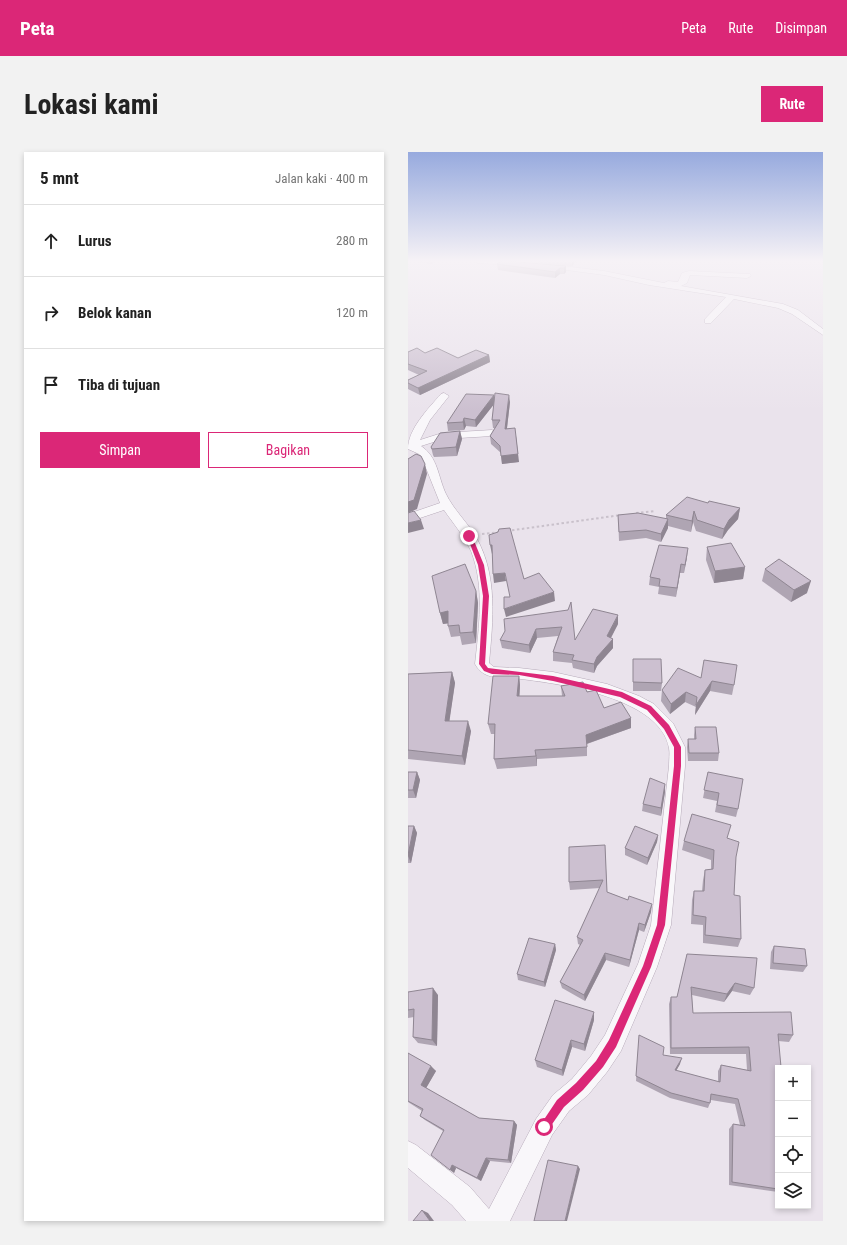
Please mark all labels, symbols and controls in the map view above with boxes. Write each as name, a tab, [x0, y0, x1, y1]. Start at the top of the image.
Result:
text: Peta	[20, 17, 55, 40]
text: Peta	[681, 20, 706, 36]
text: Rute	[728, 20, 753, 36]
text: Disimpan	[775, 20, 827, 36]
button: Rute	[761, 86, 823, 122]
text: Lokasi kami	[24, 88, 159, 121]
text: 5 mnt	[40, 168, 79, 188]
text: Jalan kaki · 400 m	[275, 171, 368, 186]
icon: ahead	[40, 230, 62, 252]
text: Lurus	[78, 232, 112, 250]
text: 280 m	[336, 233, 368, 248]
icon: right	[40, 302, 62, 324]
text: Belok kanan	[78, 304, 152, 322]
text: 120 m	[336, 305, 368, 320]
icon: arrive	[40, 374, 62, 396]
text: Tiba di tujuan	[78, 376, 160, 394]
button: Simpan	[40, 432, 200, 468]
button: Bagikan	[208, 432, 368, 468]
route end	[460, 527, 478, 545]
map controls	[775, 1065, 811, 1209]
button: +	[775, 1065, 811, 1101]
button: −	[775, 1101, 811, 1137]
route start	[535, 1118, 553, 1136]
button: locate	[775, 1137, 811, 1173]
button: layers	[775, 1173, 811, 1209]

